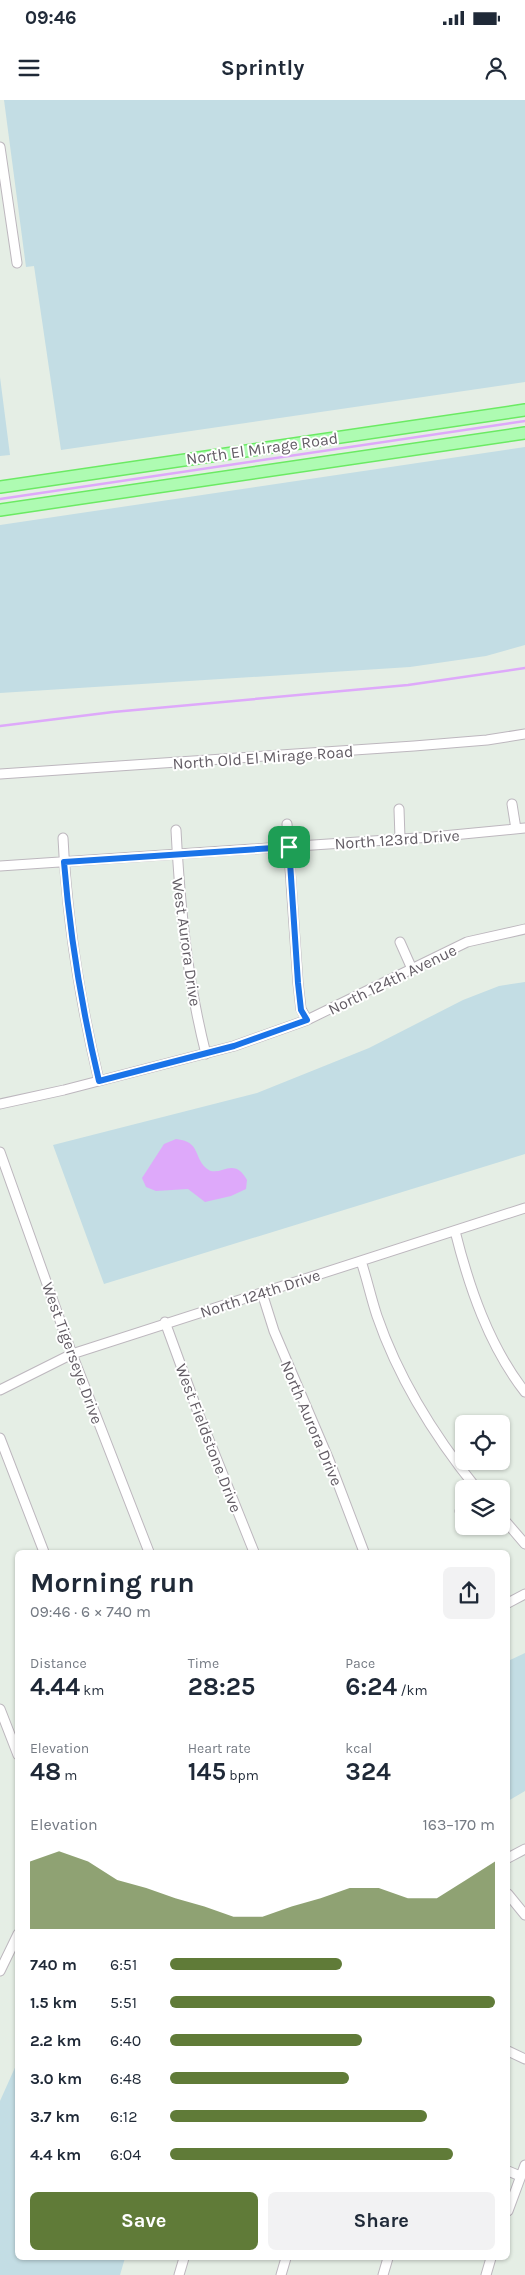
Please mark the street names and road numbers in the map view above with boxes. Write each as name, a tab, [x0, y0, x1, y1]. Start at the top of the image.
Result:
street label: North El Mirage Road	[185, 428, 339, 469]
street label: North Old El Mirage Road	[172, 742, 354, 773]
street label: North 123rd Drive	[334, 826, 460, 853]
street label: West Aurora Drive	[168, 877, 205, 1007]
street label: North 124th Avenue	[325, 940, 460, 1019]
street label: North 124th Drive	[198, 1265, 323, 1322]
street label: West Tigerseye Drive	[38, 1280, 107, 1427]
street label: North Aurora Drive	[277, 1358, 346, 1489]
street label: West Fieldstone Drive	[171, 1361, 246, 1515]

